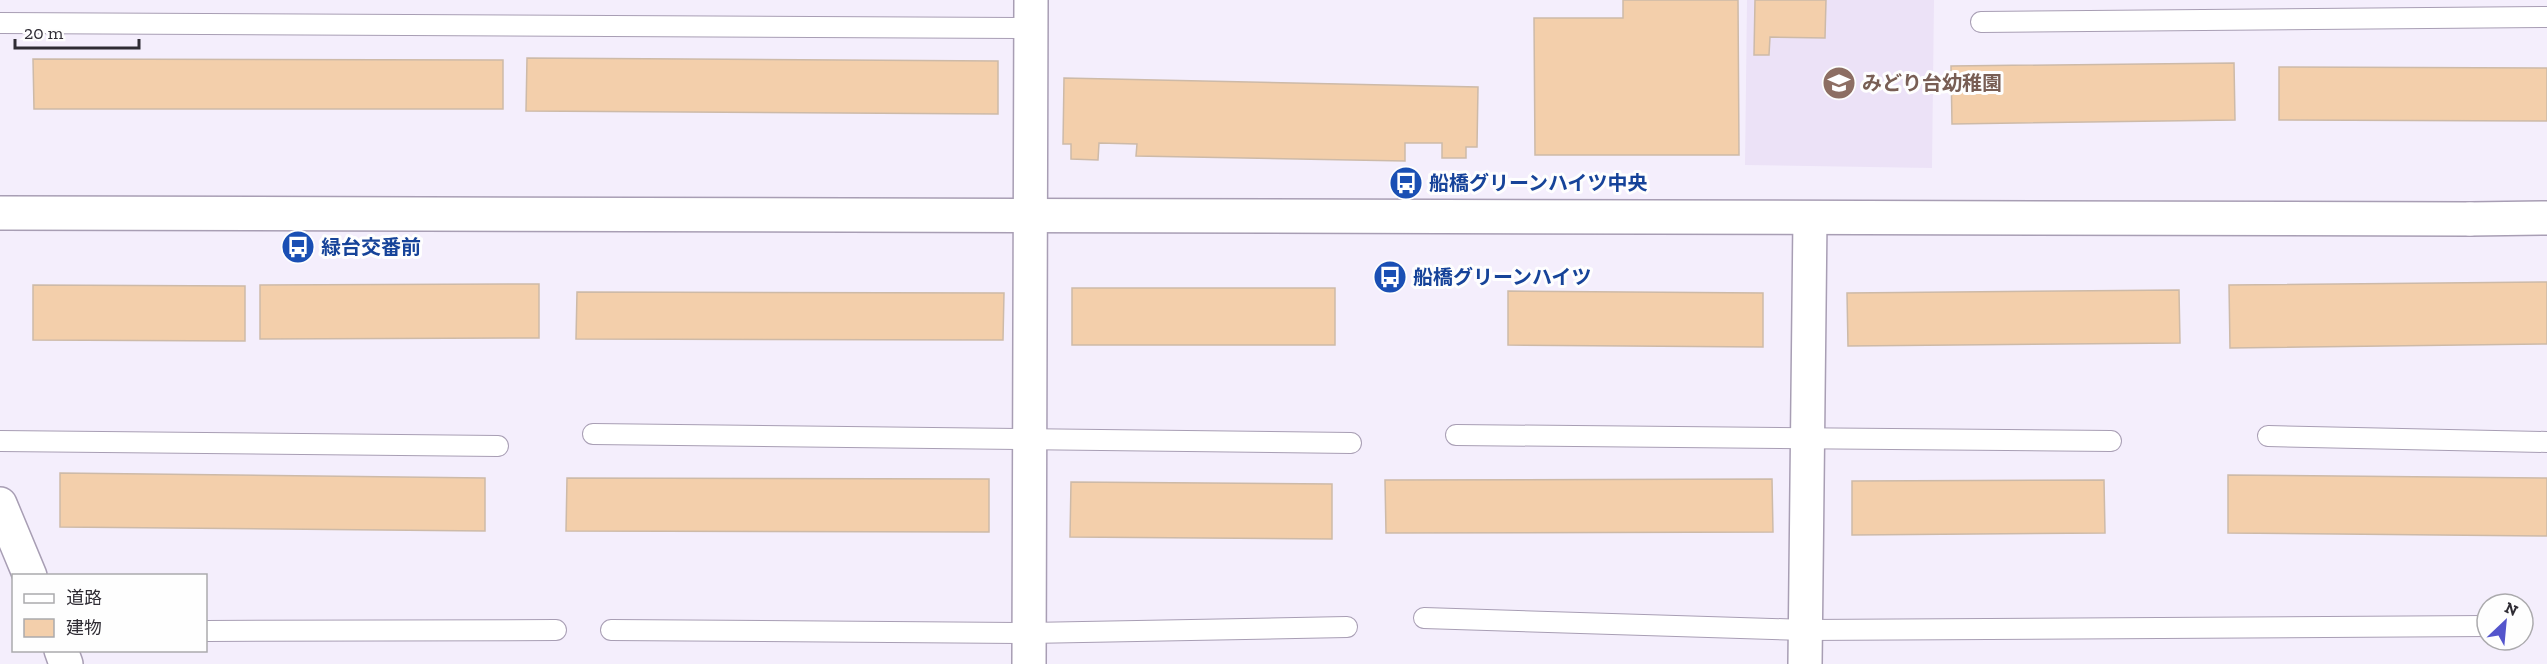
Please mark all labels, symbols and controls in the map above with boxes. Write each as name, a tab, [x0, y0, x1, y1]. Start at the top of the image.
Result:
scale bar	[15, 12, 140, 50]
text: 20 m	[24, 22, 64, 44]
school or university icon: みどり台幼稚園	[1821, 65, 1857, 101]
place label: みどり台幼稚園	[1862, 71, 2002, 95]
bus stop icon: 船橋グリーンハイツ中央	[1388, 165, 1424, 201]
place label: 船橋グリーンハイツ中央	[1429, 171, 1648, 195]
bus stop icon: 緑台交番前	[280, 229, 316, 265]
place label: 緑台交番前	[321, 235, 421, 259]
bus stop icon: 船橋グリーンハイツ	[1372, 259, 1408, 295]
place label: 船橋グリーンハイツ	[1413, 265, 1592, 289]
legend	[12, 574, 207, 652]
text: 道路	[66, 587, 102, 609]
north arrow	[2475, 592, 2535, 652]
text: N	[2502, 598, 2521, 620]
text: 建物	[66, 617, 102, 639]

